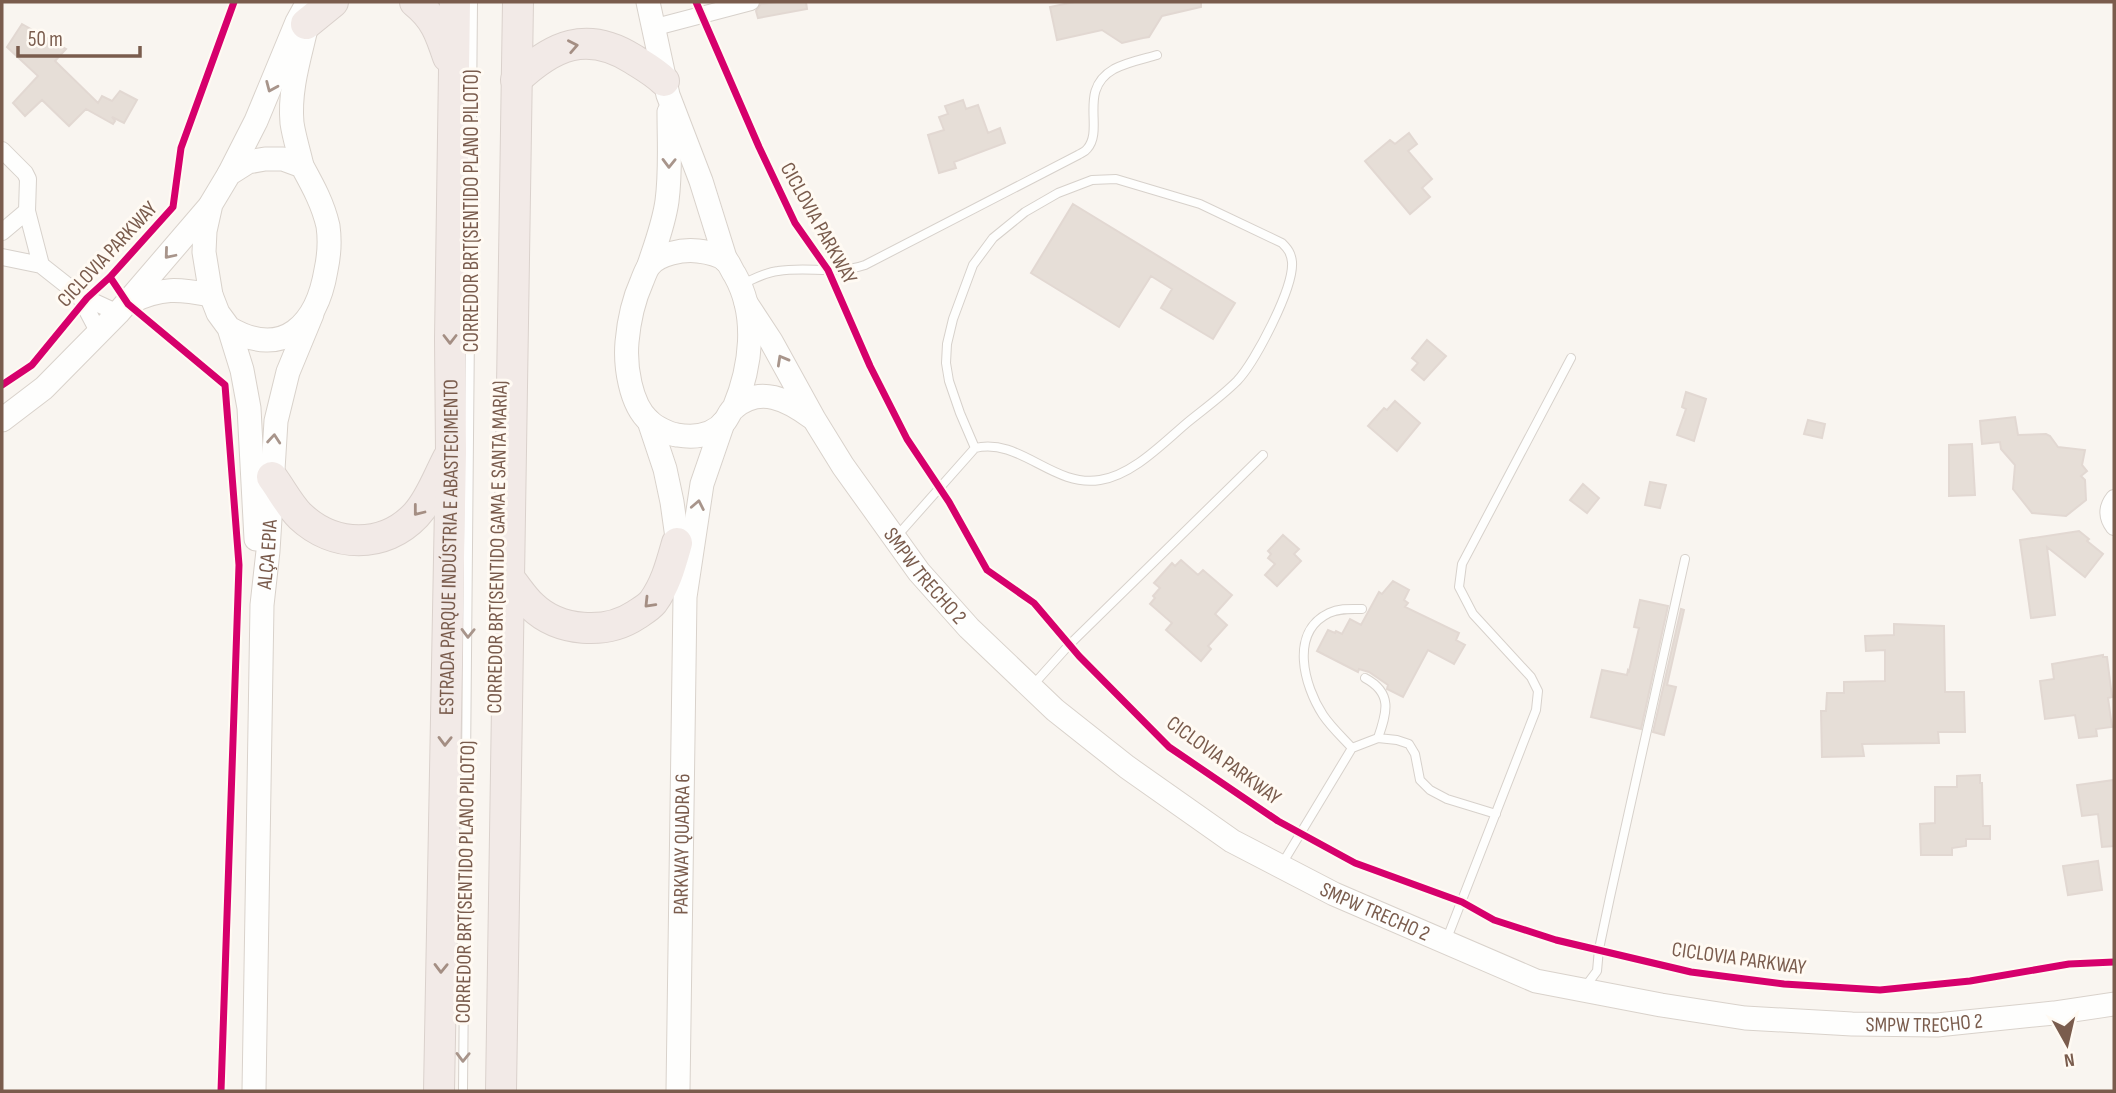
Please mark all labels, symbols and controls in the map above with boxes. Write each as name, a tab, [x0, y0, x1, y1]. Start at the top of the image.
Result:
scale bar	[18, 14, 140, 58]
text: 50 m	[28, 27, 63, 52]
one-way arrow	[567, 39, 579, 54]
street label: CORREDOR BRT(SENTIDO PLANO PILOTO)	[459, 70, 484, 352]
one-way arrow	[265, 80, 279, 92]
one-way arrow	[661, 158, 677, 169]
street label: CICLOVIA PARKWAY	[775, 158, 862, 289]
street label: CICLOVIA PARKWAY	[52, 196, 163, 312]
one-way arrow	[165, 245, 177, 258]
one-way arrow	[442, 334, 458, 345]
one-way arrow	[776, 355, 790, 368]
street label: ESTRADA PARQUE INDÚSTRIA E ABASTECIMENTO	[434, 379, 464, 715]
street label: CORREDOR BRT(SENTIDO GAMA E SANTA MARIA)	[482, 380, 513, 714]
one-way arrow	[266, 433, 281, 444]
one-way arrow	[690, 499, 705, 511]
one-way arrow	[413, 503, 426, 516]
street label: ALÇA EPIA	[252, 518, 283, 591]
street label: SMPW TRECHO 2	[878, 523, 972, 629]
one-way arrow	[645, 595, 657, 608]
one-way arrow	[460, 629, 476, 639]
street label: CICLOVIA PARKWAY	[1162, 711, 1286, 810]
one-way arrow	[437, 736, 453, 746]
street label: CORREDOR BRT(SENTIDO PLANO PILOTO)	[451, 740, 480, 1024]
street label: PARKWAY QUADRA 6	[668, 773, 695, 915]
street label: SMPW TRECHO 2	[1316, 877, 1434, 947]
street label: CICLOVIA PARKWAY	[1670, 937, 1808, 980]
one-way arrow	[433, 963, 449, 974]
street label: SMPW TRECHO 2	[1866, 1008, 1984, 1038]
north arrow	[2032, 1009, 2102, 1079]
text: N	[2063, 1047, 2076, 1071]
one-way arrow	[455, 1052, 471, 1063]

